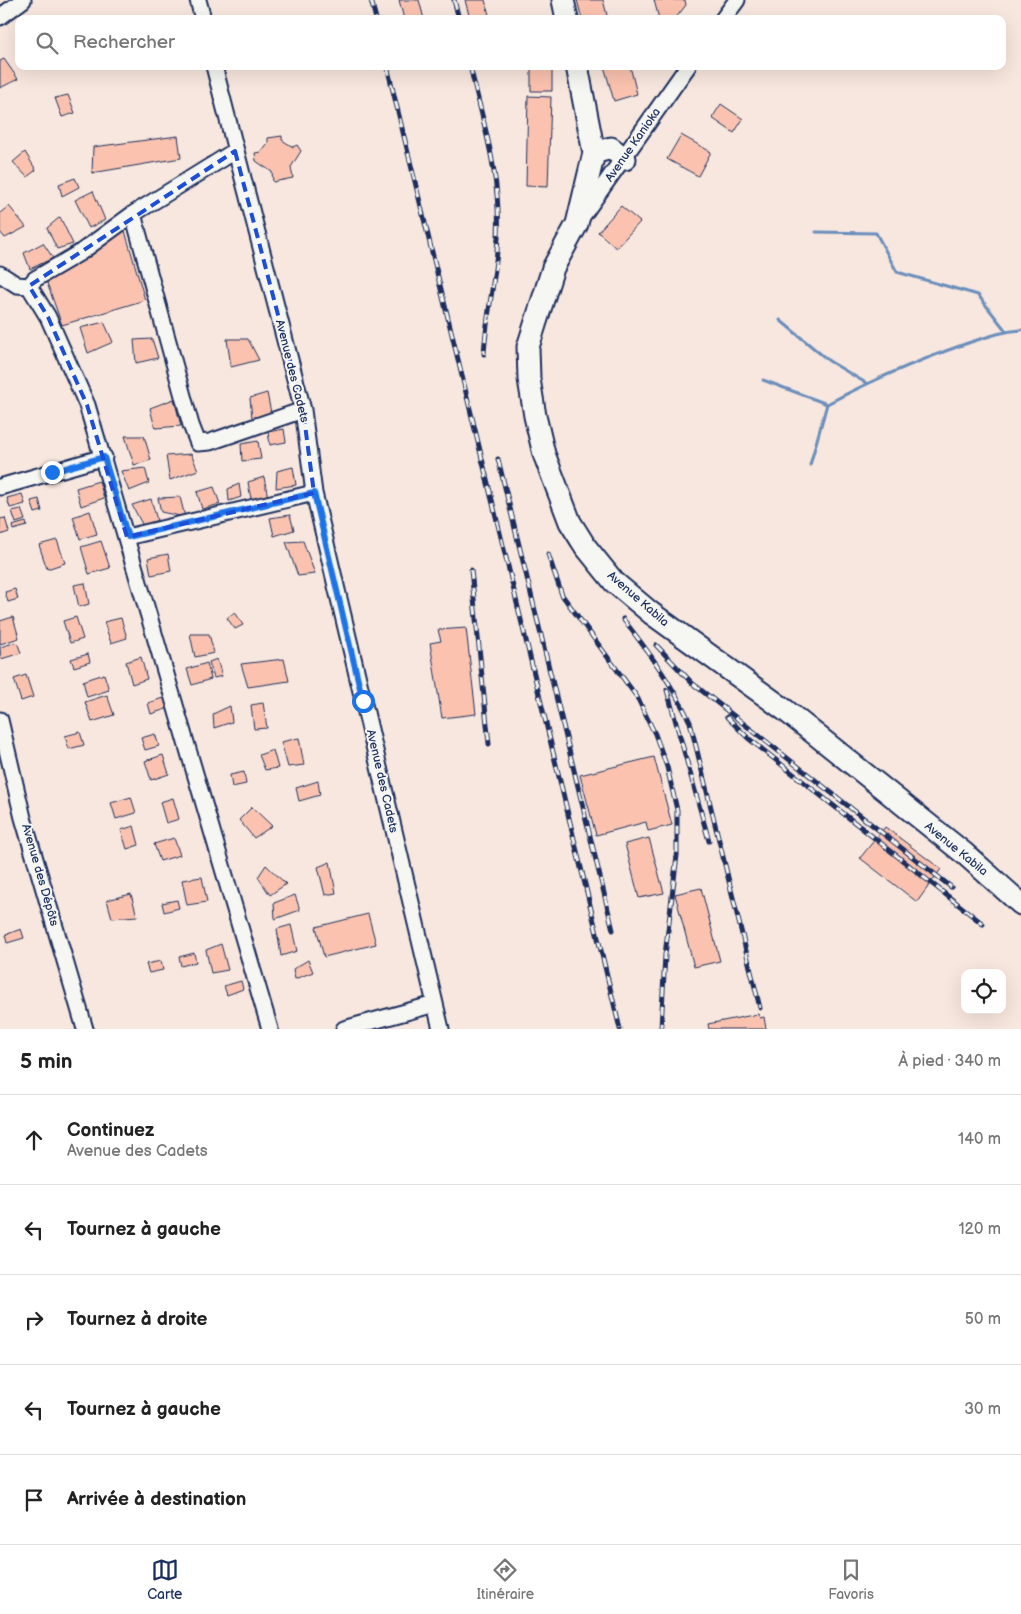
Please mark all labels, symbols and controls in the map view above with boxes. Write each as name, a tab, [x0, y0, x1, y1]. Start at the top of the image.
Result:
search box	[15, 15, 1006, 70]
icon: search	[33, 29, 61, 57]
text: Rechercher	[73, 31, 175, 54]
street label: Avenue Kanioka	[602, 105, 664, 185]
street label: Avenue des Cadets	[272, 318, 312, 424]
route end	[41, 461, 64, 484]
street label: Avenue Kabila	[604, 568, 672, 630]
route start	[352, 690, 375, 713]
street label: Avenue des Cadets	[363, 728, 401, 834]
street label: Avenue Kabila	[921, 819, 991, 879]
street label: Avenue des Dépôts	[18, 822, 62, 928]
map controls	[961, 969, 1006, 1014]
button: locate	[961, 969, 1006, 1014]
text: 5 min	[20, 1049, 73, 1074]
text: À pied · 340 m	[898, 1052, 1001, 1071]
text: Continuez	[67, 1119, 154, 1142]
icon: ahead	[20, 1126, 48, 1154]
text: 140 m	[958, 1130, 1001, 1149]
text: Avenue des Cadets	[67, 1142, 208, 1161]
icon: left	[20, 1216, 48, 1244]
text: Tournez à gauche	[67, 1218, 221, 1241]
text: 120 m	[958, 1220, 1001, 1239]
icon: right	[20, 1306, 48, 1334]
text: Tournez à droite	[67, 1308, 208, 1331]
text: 50 m	[965, 1310, 1001, 1329]
icon: left	[20, 1396, 48, 1424]
text: Tournez à gauche	[67, 1398, 221, 1421]
text: 30 m	[964, 1400, 1001, 1419]
icon: arrive	[20, 1486, 48, 1514]
text: Arrivée à destination	[67, 1488, 246, 1511]
tab: Carte	[147, 1556, 182, 1603]
tab: Itinéraire	[477, 1556, 534, 1603]
tab: Favoris	[828, 1556, 874, 1603]

